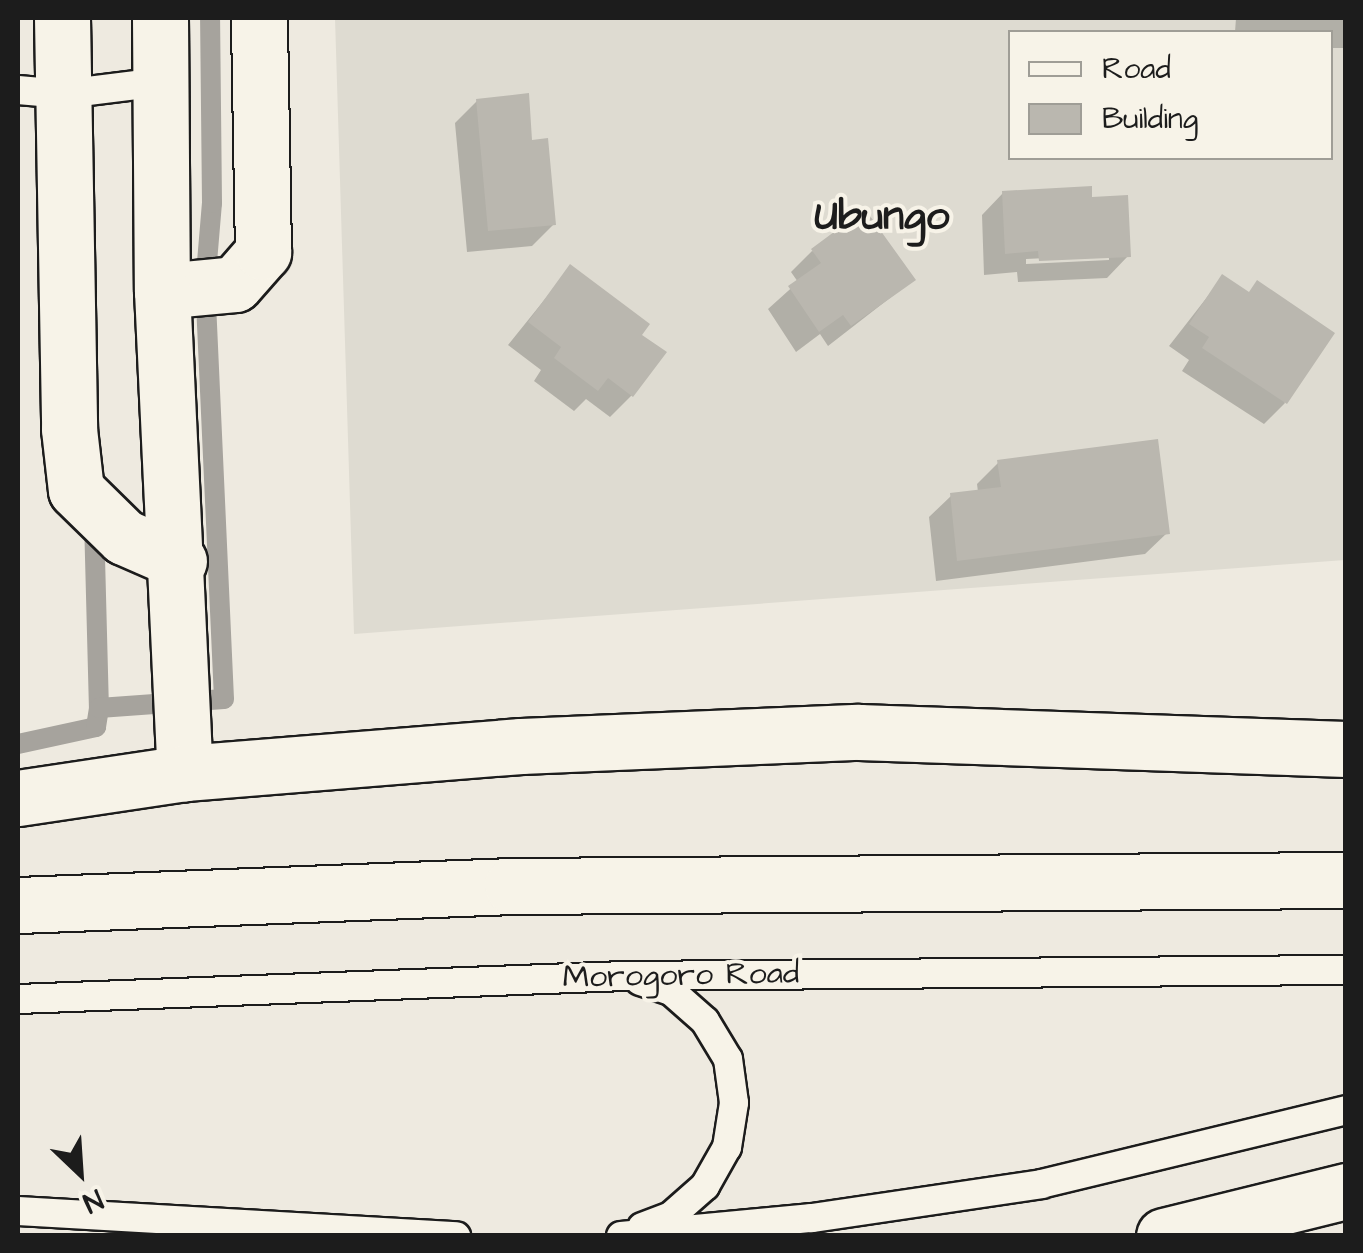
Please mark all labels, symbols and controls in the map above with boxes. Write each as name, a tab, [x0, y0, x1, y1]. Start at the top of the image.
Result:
legend	[1008, 30, 1333, 160]
text: Road	[1102, 48, 1171, 90]
text: Building	[1102, 98, 1198, 140]
district label: Ubungo	[815, 192, 949, 242]
street label: Morogoro Road	[562, 955, 800, 997]
north arrow	[30, 1123, 130, 1223]
text: N	[77, 1179, 109, 1222]

